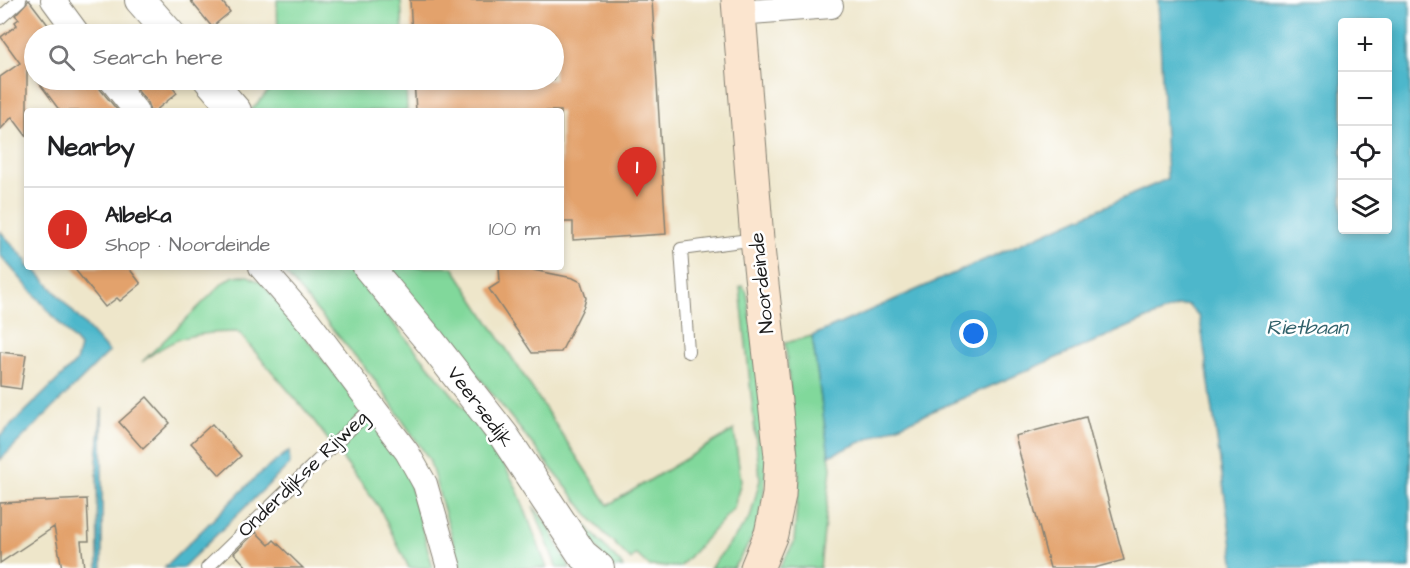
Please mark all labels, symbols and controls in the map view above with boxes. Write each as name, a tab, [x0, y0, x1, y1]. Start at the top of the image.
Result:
map controls	[1338, 18, 1392, 234]
button: +	[1338, 18, 1392, 72]
search box	[24, 24, 564, 90]
icon: search	[45, 41, 78, 74]
text: Search here	[93, 42, 223, 73]
button: −	[1338, 72, 1392, 126]
button: locate	[1338, 126, 1392, 180]
text: Nearby	[48, 129, 135, 165]
pin: 1	[618, 148, 656, 197]
button: layers	[1338, 180, 1392, 234]
text: Albeka	[105, 200, 172, 231]
text: 1	[66, 215, 69, 243]
text: 100 m	[489, 215, 540, 243]
text: Shop · Noordeinde	[105, 231, 270, 259]
street label: Noordeinde	[743, 231, 781, 335]
water label: Rietbaan	[1266, 313, 1349, 342]
your location	[959, 319, 988, 348]
street label: Veersedijk	[440, 361, 520, 453]
street label: Onderdijkse Rijweg	[232, 404, 375, 544]

